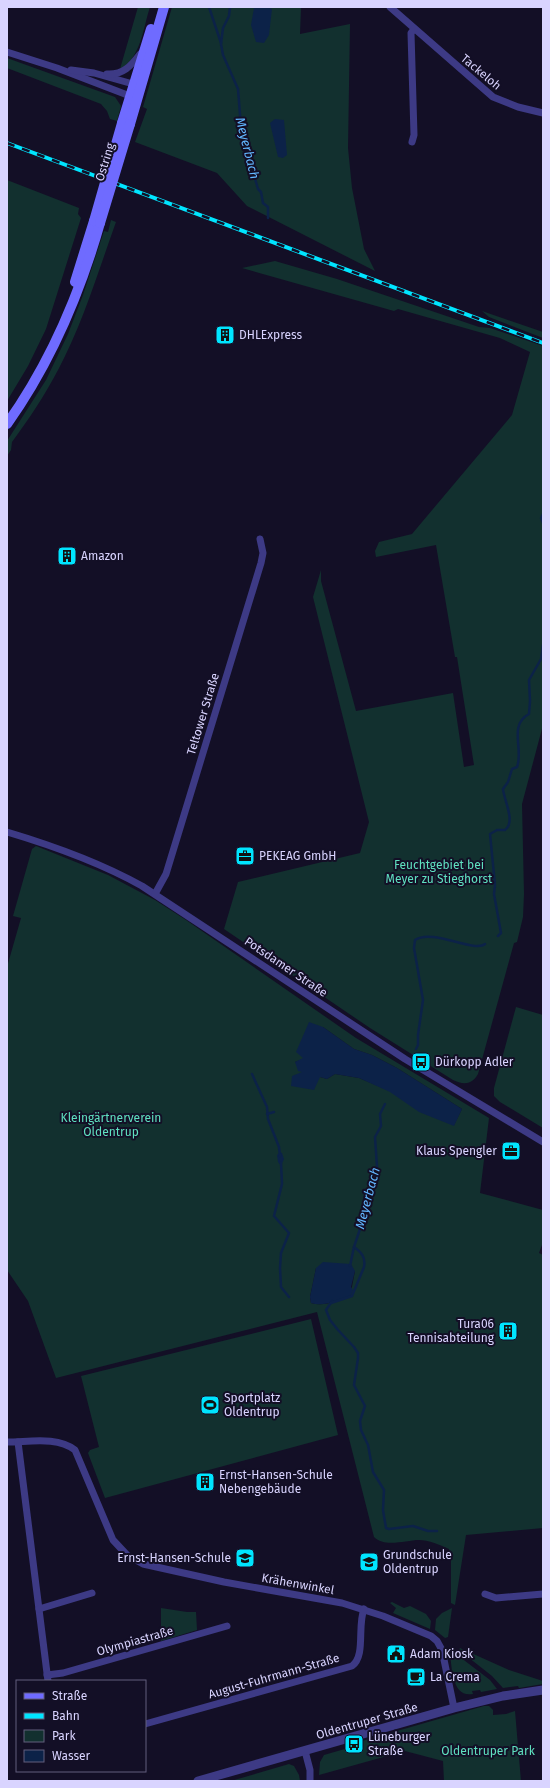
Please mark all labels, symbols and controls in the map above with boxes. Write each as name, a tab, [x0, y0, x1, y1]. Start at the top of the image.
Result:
street label: Tackeloh	[458, 51, 504, 93]
water label: Meyerbach	[233, 116, 262, 181]
street label: Ostring	[93, 140, 118, 183]
building icon: DHLExpress	[214, 324, 236, 346]
place label: DHLExpress	[239, 328, 303, 342]
building icon: Amazon	[56, 545, 78, 567]
place label: Amazon	[81, 549, 124, 563]
street label: Teltower Straße	[184, 671, 222, 757]
office icon: PEKEAG GmbH	[234, 845, 256, 867]
place label: PEKEAG GmbH	[259, 849, 337, 863]
park label: Feuchtgebiet bei Meyer zu Stieghorst	[386, 858, 493, 886]
street label: Potsdamer Straße	[242, 934, 330, 1000]
bus stop icon: Dürkopp Adler	[410, 1051, 432, 1073]
place label: Dürkopp Adler	[435, 1055, 514, 1069]
park label: Kleingärtnerverein Oldentrup	[61, 1111, 161, 1139]
office icon: Klaus Spengler	[500, 1140, 522, 1162]
place label: Klaus Spengler	[416, 1144, 497, 1158]
water label: Meyerbach	[352, 1166, 383, 1231]
place label: Tura06 Tennisabteilung	[407, 1317, 495, 1345]
building icon: Tura06 Tennisabteilung	[497, 1320, 519, 1342]
place label: Sportplatz Oldentrup	[224, 1391, 280, 1419]
sports icon: Sportplatz Oldentrup	[199, 1394, 221, 1416]
place label: Ernst-Hansen-Schule Nebengebäude	[219, 1468, 333, 1496]
building icon: Ernst-Hansen-Schule Nebengebäude	[194, 1471, 216, 1493]
school or university icon: Ernst-Hansen-Schule	[234, 1547, 256, 1569]
place label: Grundschule Oldentrup	[383, 1548, 452, 1576]
place label: Ernst-Hansen-Schule	[117, 1551, 231, 1565]
school or university icon: Grundschule Oldentrup	[358, 1551, 380, 1573]
street label: Krähenwinkel	[261, 1571, 336, 1597]
street label: Olympiastraße	[95, 1623, 175, 1659]
public building icon: Adam Kiosk	[385, 1643, 407, 1665]
place label: Adam Kiosk	[410, 1647, 474, 1661]
street label: August-Fuhrmann-Straße	[207, 1651, 341, 1701]
cafe icon: La Crema	[405, 1666, 427, 1688]
place label: La Crema	[430, 1670, 480, 1684]
legend	[16, 1680, 146, 1772]
text: Straße	[52, 1689, 87, 1703]
street label: Oldentruper Straße	[314, 1700, 420, 1742]
text: Bahn	[52, 1709, 80, 1723]
text: Park	[52, 1729, 76, 1743]
place label: Lüneburger Straße	[368, 1730, 431, 1758]
bus stop icon: Lüneburger Straße	[343, 1733, 365, 1755]
park label: Oldentruper Park	[441, 1744, 536, 1758]
text: Wasser	[52, 1749, 91, 1763]

